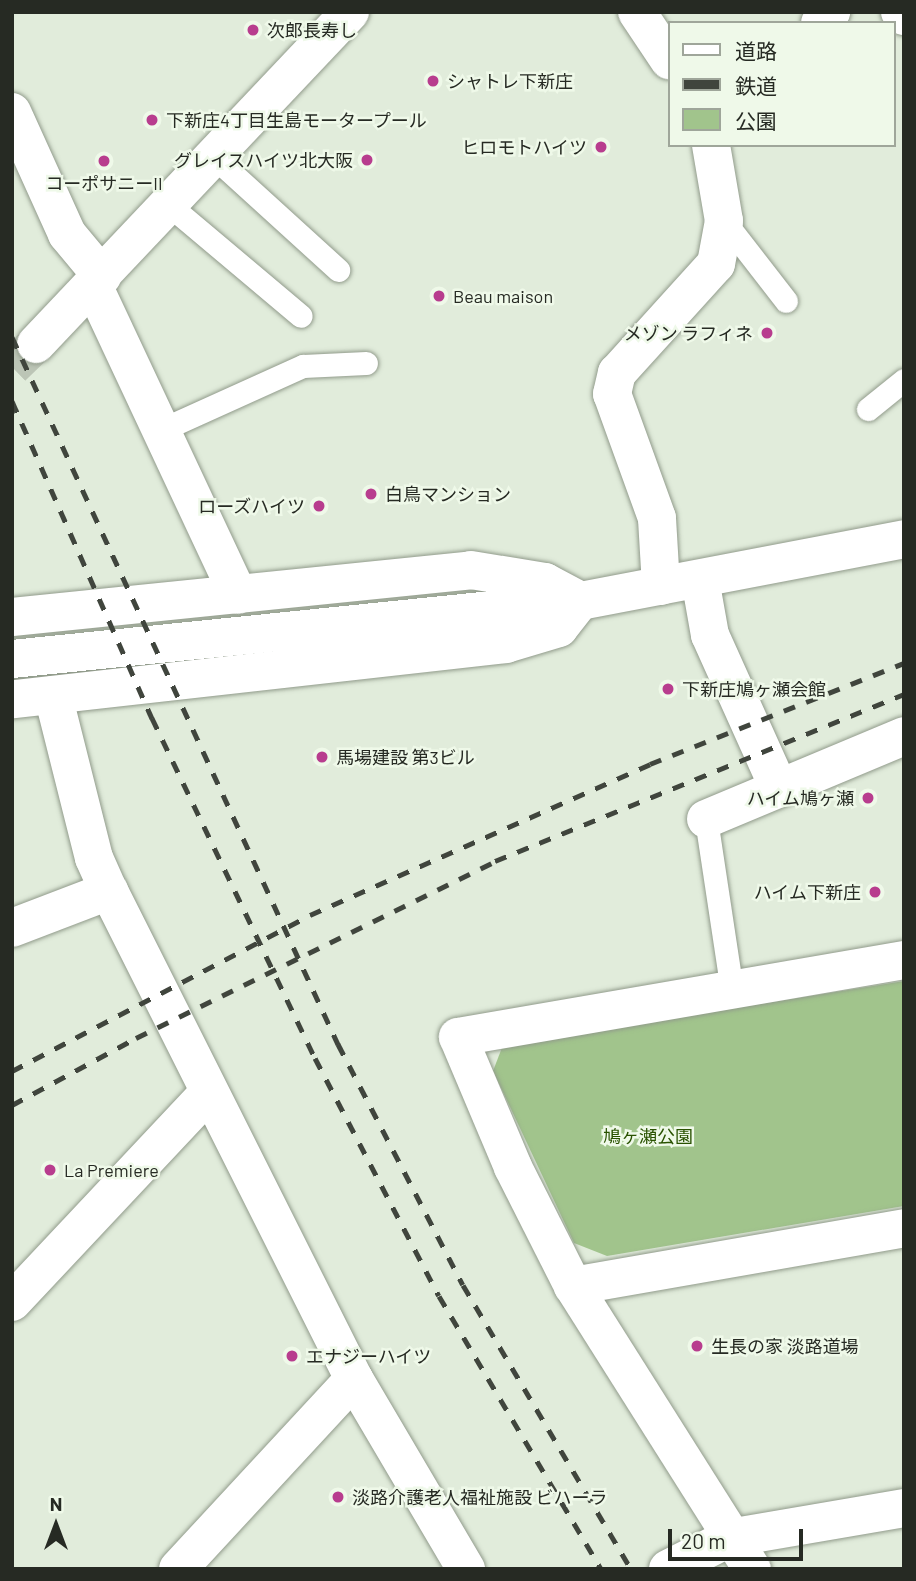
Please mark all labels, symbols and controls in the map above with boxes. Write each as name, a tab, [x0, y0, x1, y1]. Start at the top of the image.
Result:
place label: 次郎長寿し	[267, 19, 357, 41]
legend	[668, 21, 895, 147]
marker: 次郎長寿し	[245, 22, 261, 38]
text: 道路	[735, 38, 777, 63]
place label: シャトレ下新庄	[447, 70, 573, 92]
marker: シャトレ下新庄	[425, 73, 441, 89]
text: 鉄道	[735, 73, 777, 98]
text: 公園	[735, 108, 777, 133]
place label: 下新庄4丁目生島モータープール	[166, 109, 428, 131]
marker: 下新庄4丁目生島モータープール	[144, 112, 160, 128]
place label: ヒロモトハイツ	[461, 136, 587, 158]
marker: ヒロモトハイツ	[593, 139, 609, 155]
place label: グレイスハイツ北大阪	[173, 149, 353, 171]
marker: グレイスハイツ北大阪	[359, 152, 375, 168]
marker: コーポサニーII	[96, 153, 112, 169]
place label: コーポサニーII	[45, 172, 163, 194]
place label: Beau maison	[453, 285, 553, 307]
marker: Beau maison	[431, 288, 447, 304]
place label: メゾン ラフィネ	[623, 322, 753, 344]
marker: メゾン ラフィネ	[759, 325, 775, 341]
place label: 白鳥マンション	[385, 483, 511, 505]
marker: 白鳥マンション	[363, 486, 379, 502]
place label: ローズハイツ	[197, 495, 305, 517]
marker: ローズハイツ	[311, 498, 327, 514]
place label: 下新庄鳩ヶ瀬会館	[682, 678, 826, 700]
marker: 下新庄鳩ヶ瀬会館	[660, 681, 676, 697]
place label: 馬場建設 第3ビル	[336, 746, 475, 768]
marker: 馬場建設 第3ビル	[314, 749, 330, 765]
place label: ハイム鳩ヶ瀬	[746, 787, 854, 809]
marker: ハイム鳩ヶ瀬	[860, 790, 876, 806]
place label: ハイム下新庄	[753, 881, 861, 903]
marker: ハイム下新庄	[867, 884, 883, 900]
park label: 鳩ヶ瀬公園	[603, 1125, 693, 1147]
place label: La Premiere	[64, 1159, 159, 1181]
marker: La Premiere	[42, 1162, 58, 1178]
place label: 生長の家 淡路道場	[711, 1335, 859, 1357]
marker: 生長の家 淡路道場	[689, 1338, 705, 1354]
place label: エナジーハイツ	[306, 1345, 432, 1367]
marker: エナジーハイツ	[284, 1348, 300, 1364]
place label: 淡路介護老人福祉施設 ビハーラ	[352, 1486, 608, 1508]
marker: 淡路介護老人福祉施設 ビハーラ	[330, 1489, 346, 1505]
north arrow	[21, 1490, 91, 1560]
text: N	[50, 1492, 62, 1515]
scale bar	[671, 1514, 806, 1558]
text: 20 m	[681, 1528, 726, 1553]

